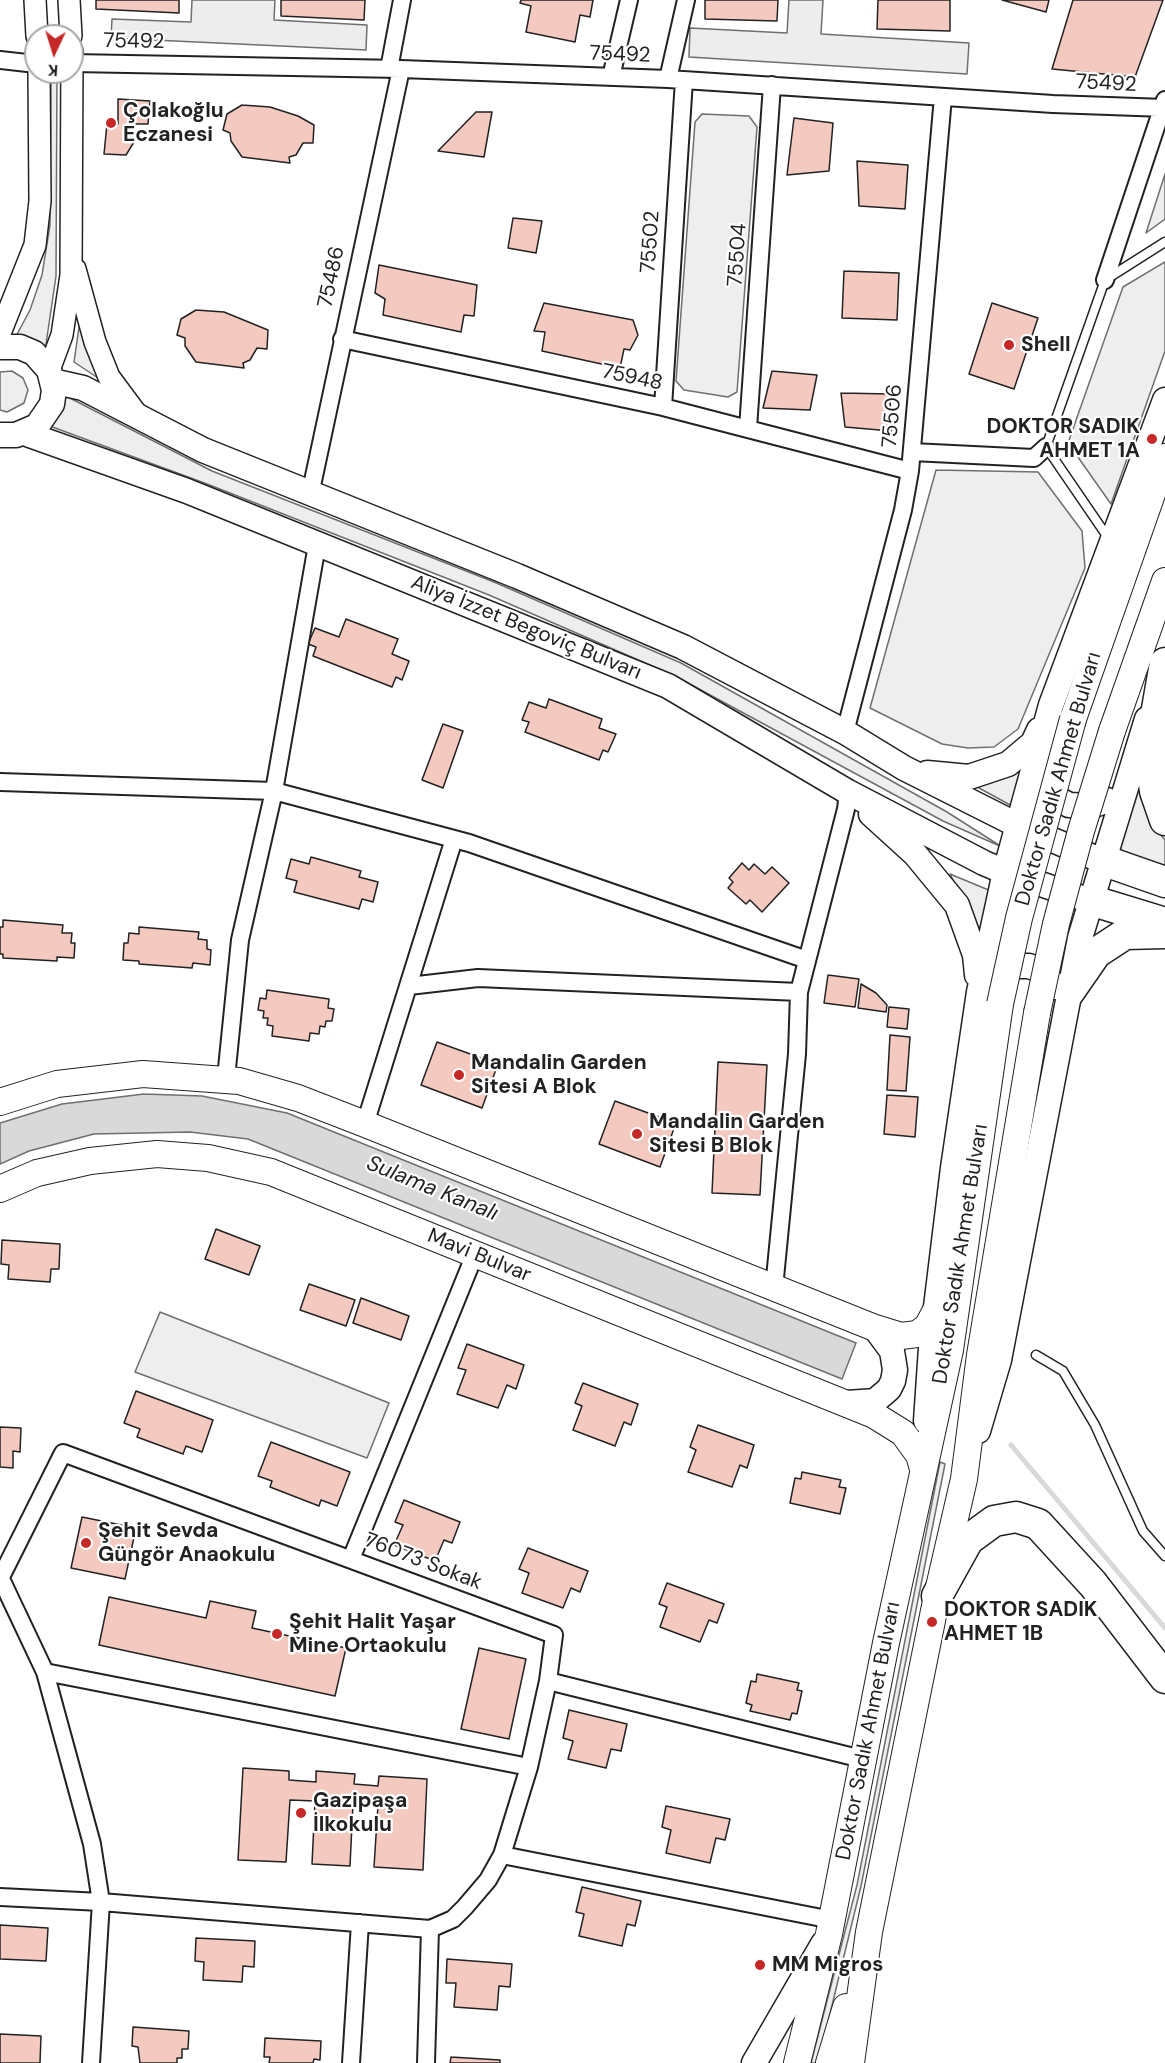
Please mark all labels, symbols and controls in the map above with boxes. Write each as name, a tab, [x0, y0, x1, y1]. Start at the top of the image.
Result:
north arrow	[24, 24, 84, 84]
street label: 75492	[103, 29, 165, 55]
street label: 75492	[589, 41, 651, 69]
text: K	[47, 60, 59, 81]
street label: 75492	[1075, 70, 1137, 98]
place label: Çolakoğlu Eczanesi	[123, 98, 224, 148]
marker: Çolakoğlu Eczanesi	[104, 116, 118, 130]
street label: 75502	[636, 210, 666, 274]
street label: 75504	[723, 223, 753, 287]
street label: 75486	[313, 244, 351, 310]
place label: Shell	[1021, 332, 1071, 358]
marker: Shell	[1002, 338, 1016, 352]
street label: 75948	[599, 359, 665, 397]
street label: 75506	[878, 383, 908, 449]
place label: DOKTOR SADIK AHMET 1A	[986, 414, 1140, 464]
marker: DOKTOR SADIK AHMET 1A	[1145, 432, 1159, 446]
street label: Aliya İzzet Begoviç Bulvarı	[407, 570, 645, 686]
street label: Doktor Sadık Ahmet Bulvarı	[1011, 649, 1107, 909]
place label: Mandalin Garden Sitesi A Blok	[471, 1050, 647, 1100]
marker: Mandalin Garden Sitesi A Blok	[452, 1068, 466, 1082]
place label: Mandalin Garden Sitesi B Blok	[649, 1109, 825, 1159]
street label: Doktor Sadık Ahmet Bulvarı	[928, 1122, 994, 1386]
marker: Mandalin Garden Sitesi B Blok	[630, 1127, 644, 1141]
water label: Sulama Kanalı	[362, 1151, 502, 1227]
street label: Mavi Bulvar	[424, 1224, 534, 1288]
place label: Şehit Sevda Güngör Anaokulu	[98, 1518, 275, 1568]
street label: 76073 Sokak	[361, 1528, 485, 1596]
marker: Şehit Sevda Güngör Anaokulu	[79, 1536, 93, 1550]
place label: DOKTOR SADIK AHMET 1B	[944, 1597, 1098, 1647]
street label: Doktor Sadık Ahmet Bulvarı	[832, 1600, 906, 1862]
place label: Şehit Halit Yaşar Mine Ortaokulu	[289, 1609, 456, 1659]
marker: DOKTOR SADIK AHMET 1B	[925, 1615, 939, 1629]
marker: Şehit Halit Yaşar Mine Ortaokulu	[270, 1627, 284, 1641]
place label: Gazipaşa İlkokulu	[313, 1788, 407, 1838]
marker: Gazipaşa İlkokulu	[294, 1806, 308, 1820]
place label: MM Migros	[772, 1952, 883, 1978]
marker: MM Migros	[753, 1958, 767, 1972]

